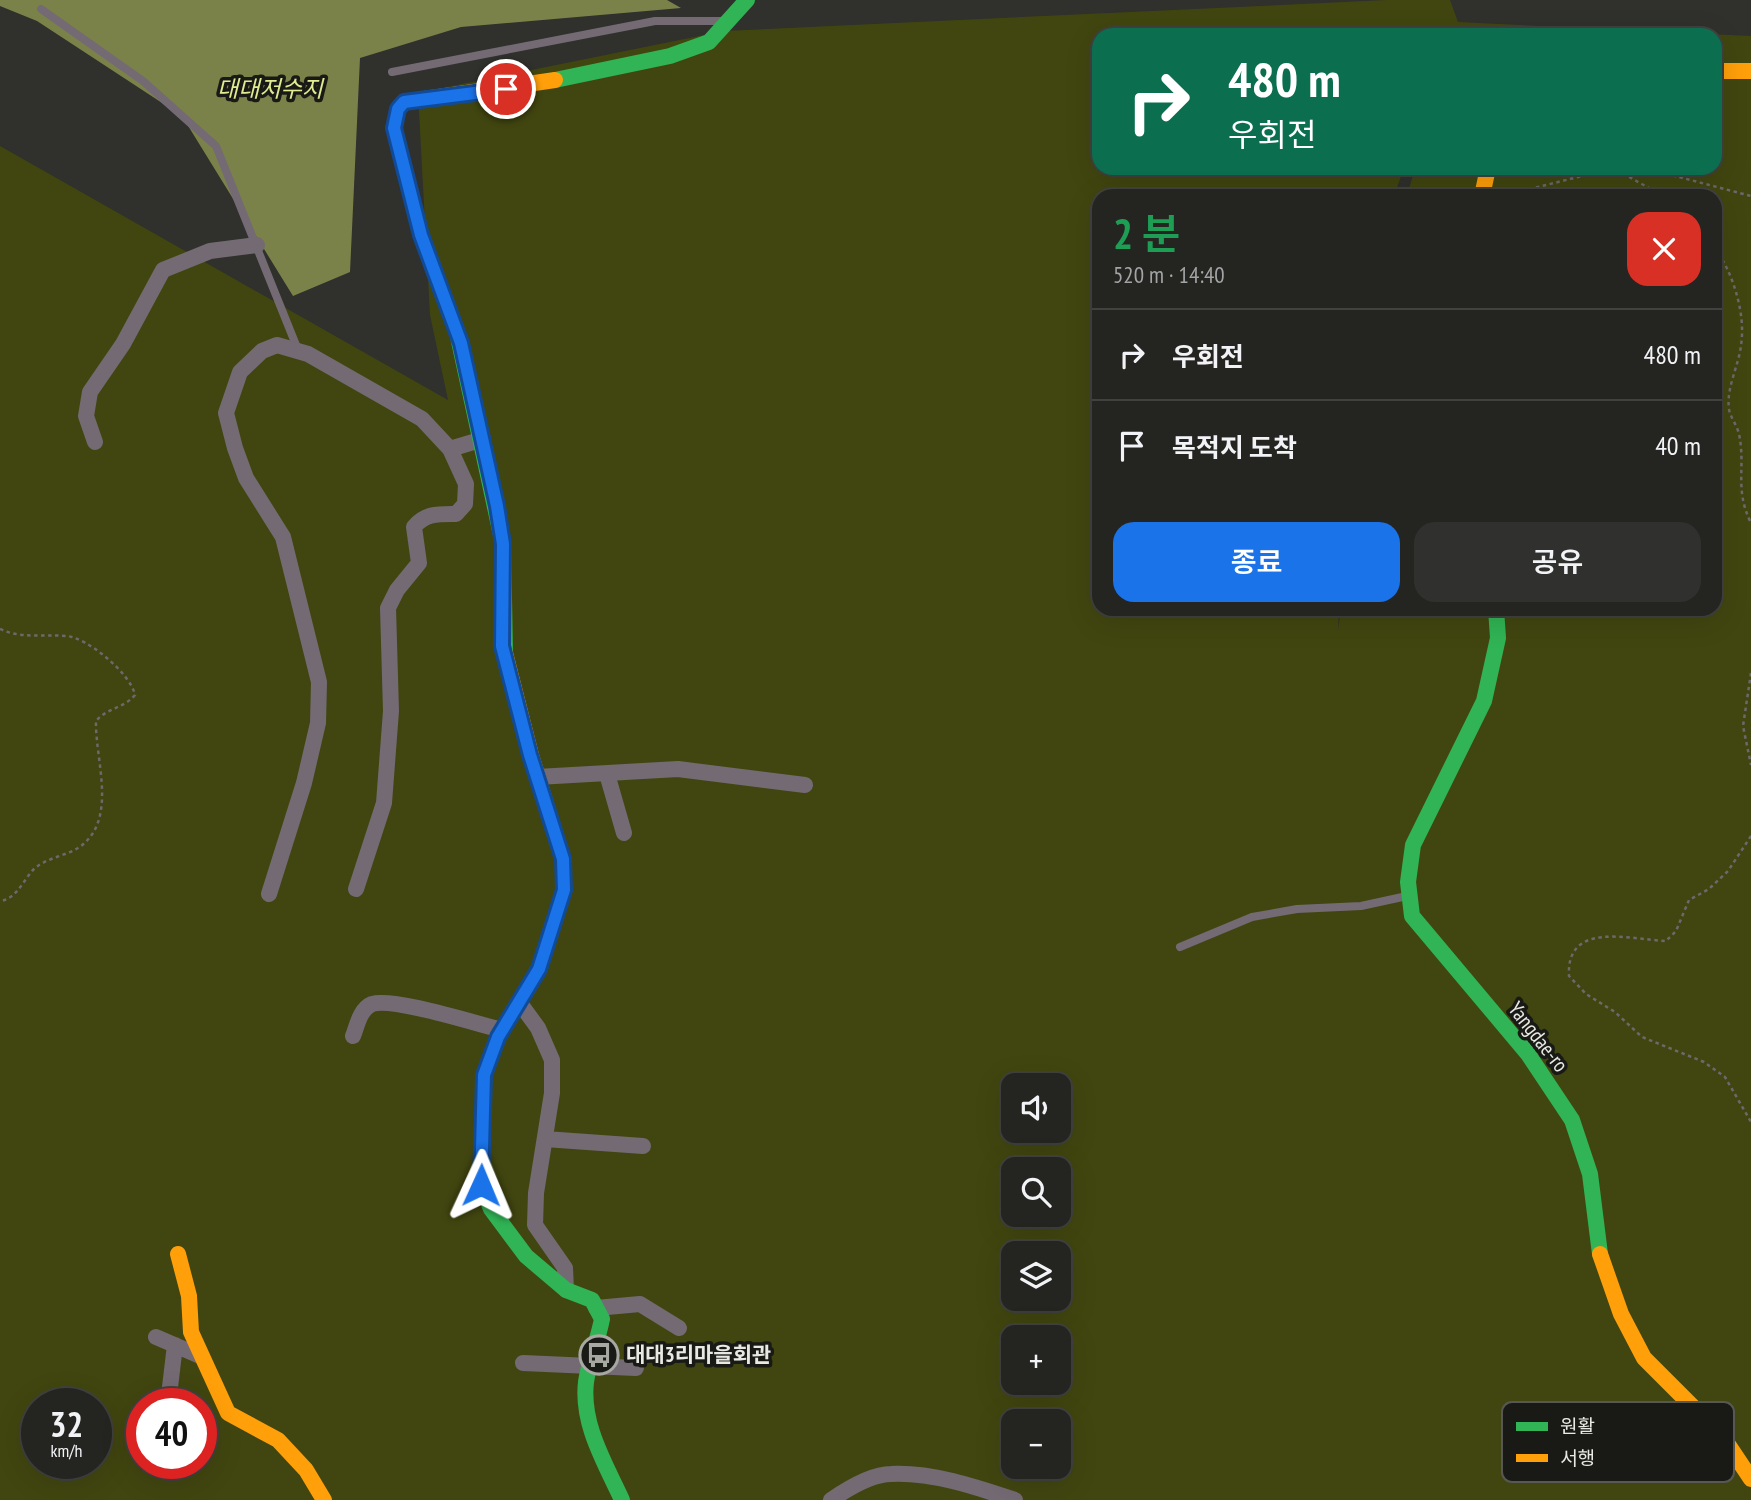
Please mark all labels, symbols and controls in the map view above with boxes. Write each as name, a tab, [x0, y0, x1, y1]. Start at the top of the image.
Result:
text: 480 m	[1228, 47, 1341, 111]
icon: right	[1113, 56, 1204, 147]
pin	[476, 59, 536, 119]
icon: arrive	[487, 70, 525, 108]
water label: 대대저수지	[217, 74, 325, 103]
text: 우회전	[1228, 113, 1316, 155]
text: 2 분	[1113, 206, 1180, 261]
button: close	[1627, 212, 1701, 286]
text: 520 m · 14:40	[1113, 260, 1225, 289]
icon: right	[1113, 336, 1151, 374]
text: 480 m	[1643, 338, 1701, 371]
text: 우회전	[1172, 340, 1244, 373]
icon: arrive	[1113, 427, 1151, 465]
text: 40 m	[1655, 429, 1701, 462]
text: 목적지 도착	[1172, 431, 1297, 464]
button: 종료	[1113, 522, 1400, 602]
button: 공유	[1414, 522, 1701, 602]
street label: Yangdae-ro	[1502, 996, 1574, 1077]
map controls	[1001, 1073, 1071, 1479]
button: sound	[1001, 1073, 1071, 1143]
position arrow	[444, 1148, 518, 1222]
button: search	[1001, 1157, 1071, 1227]
button: layers	[1001, 1241, 1071, 1311]
button: +	[1001, 1325, 1071, 1395]
bus stop icon: 대대3리마을회관	[578, 1334, 620, 1376]
place label: 대대3리마을회관	[626, 1341, 771, 1368]
speed limit sign: 40	[126, 1388, 217, 1479]
text: 32	[50, 1401, 83, 1447]
legend	[1502, 1402, 1734, 1482]
button: −	[1001, 1409, 1071, 1479]
text: 원활	[1560, 1414, 1595, 1438]
text: km/h	[51, 1439, 82, 1462]
text: 서행	[1560, 1446, 1595, 1470]

